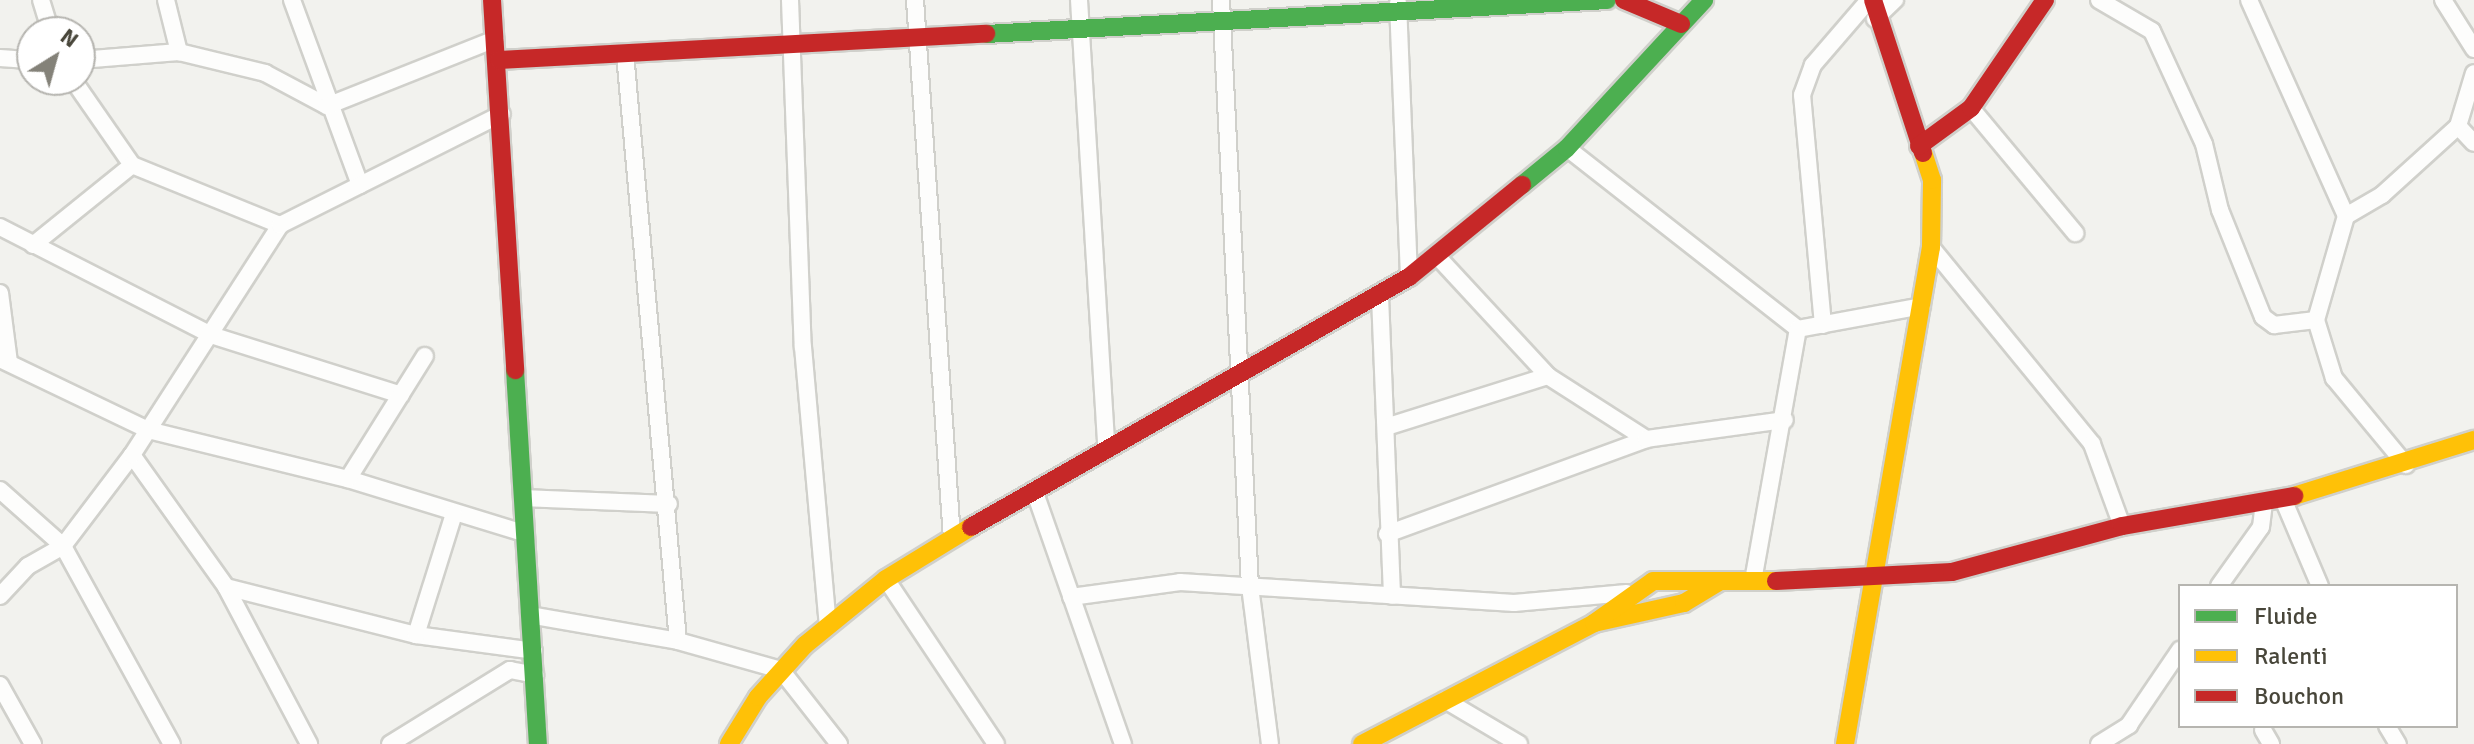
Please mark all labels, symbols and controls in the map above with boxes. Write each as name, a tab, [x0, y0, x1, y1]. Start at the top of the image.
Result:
north arrow	[16, 16, 96, 96]
text: N	[55, 23, 84, 53]
legend	[2178, 584, 2458, 728]
text: Fluide	[2254, 601, 2318, 631]
text: Ralenti	[2254, 641, 2327, 671]
text: Bouchon	[2254, 681, 2344, 711]

